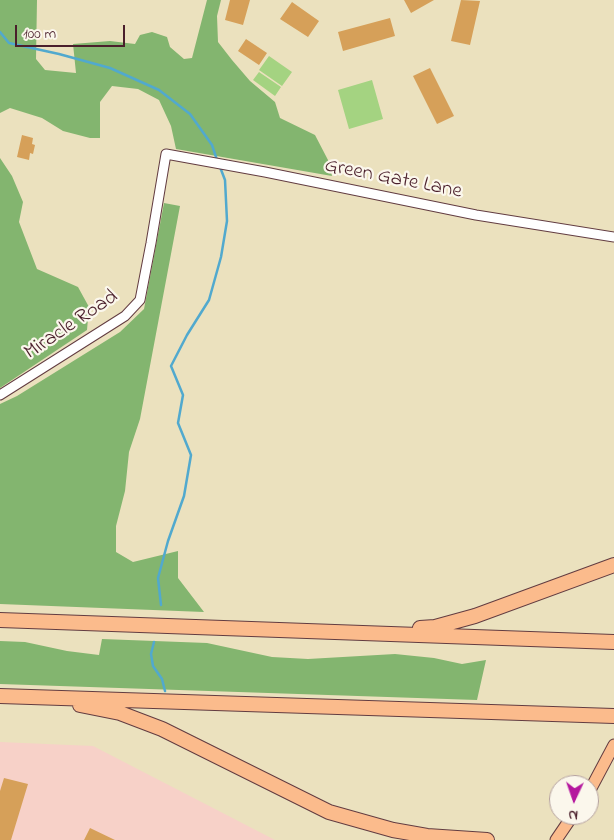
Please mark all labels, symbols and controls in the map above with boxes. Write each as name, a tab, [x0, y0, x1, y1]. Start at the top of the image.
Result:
scale bar	[18, 15, 128, 47]
text: 100 m	[23, 23, 56, 45]
street label: Green Gate Lane	[322, 154, 464, 206]
street label: Miracle Road	[20, 285, 124, 367]
north arrow	[549, 775, 599, 825]
text: N	[568, 804, 579, 825]

